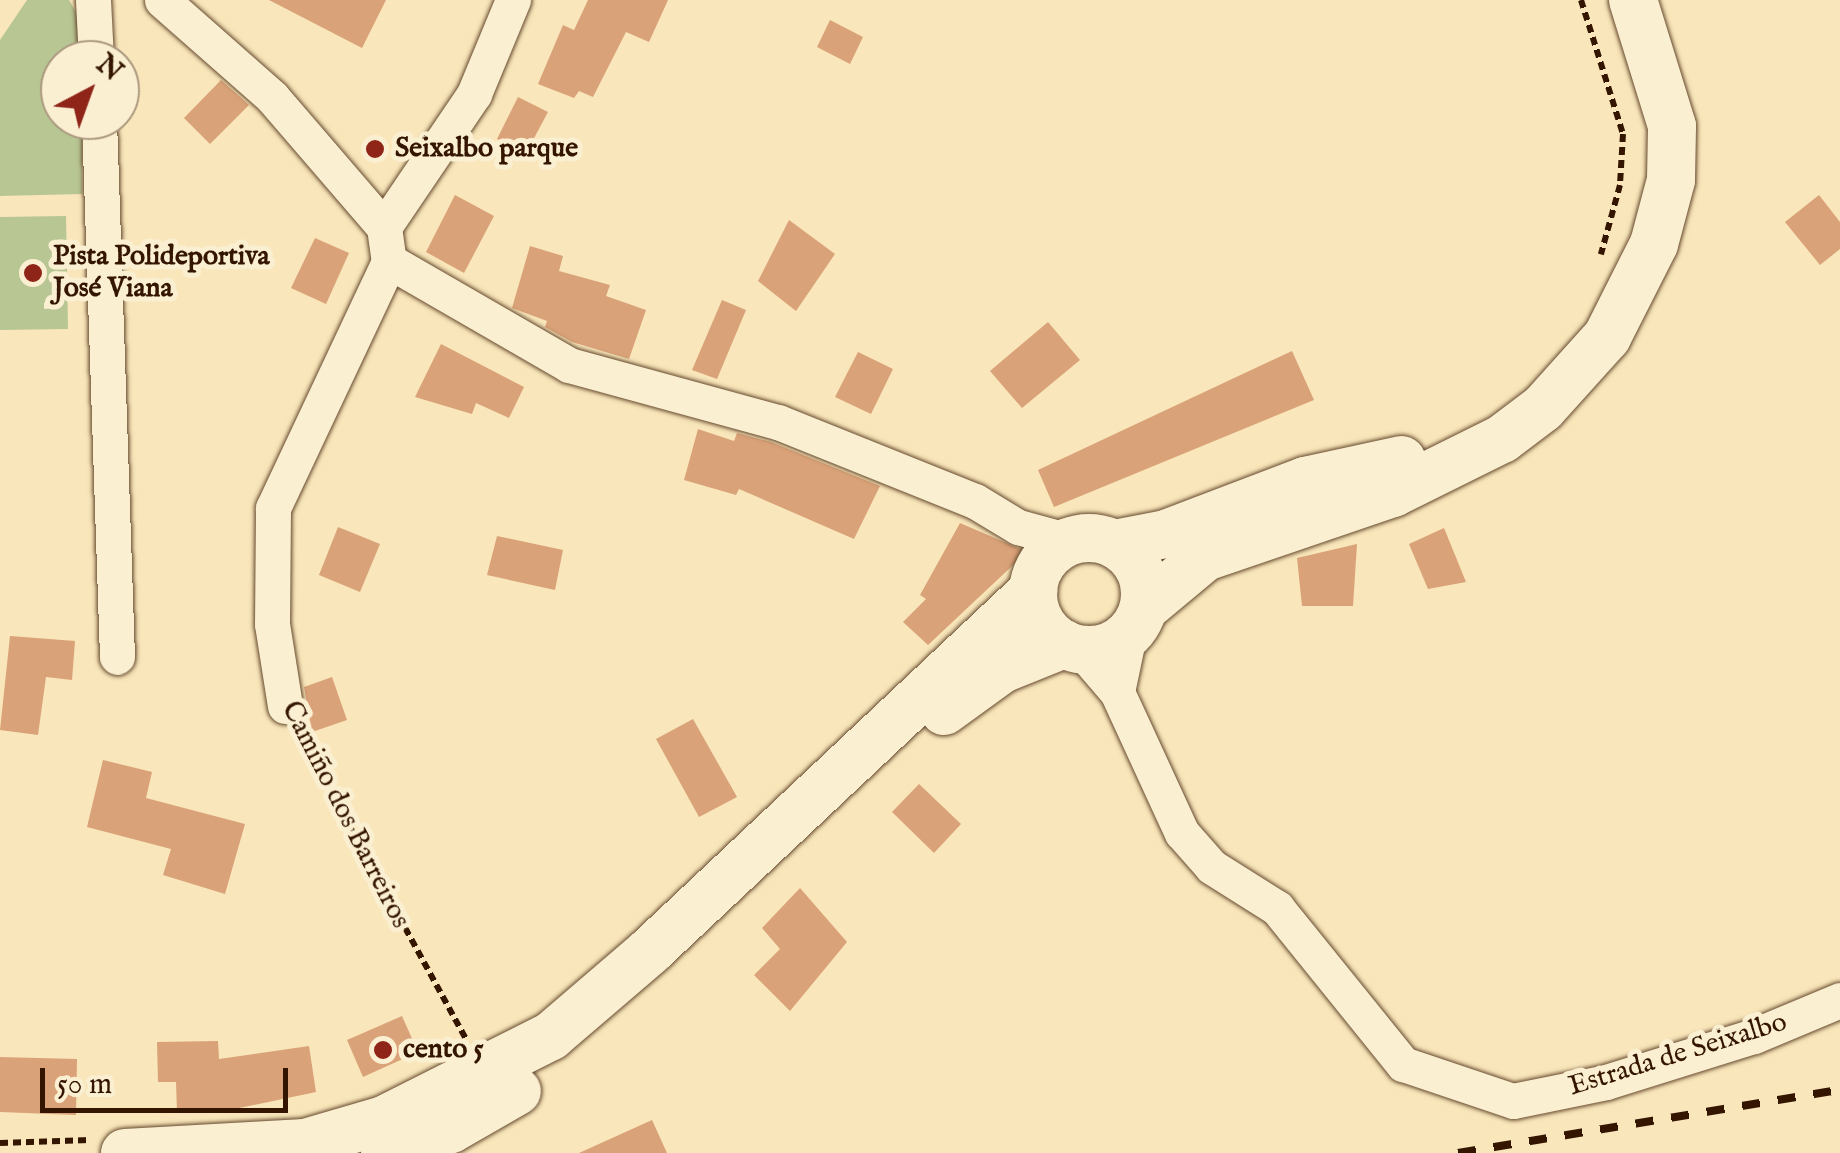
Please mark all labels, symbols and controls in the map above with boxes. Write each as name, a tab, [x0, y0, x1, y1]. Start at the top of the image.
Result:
north arrow	[40, 40, 140, 140]
text: N	[88, 47, 129, 90]
place label: Seixalbo parque	[395, 132, 578, 166]
marker: Seixalbo parque	[364, 138, 386, 160]
place label: Pista Polideportiva José Viana	[53, 240, 270, 306]
marker: Pista Polideportiva José Viana	[22, 262, 44, 284]
street label: Camiño dos Barreiros	[273, 696, 417, 934]
street label: Estrada de Seixalbo	[1565, 1006, 1791, 1104]
place label: cento 5	[403, 1033, 484, 1067]
marker: cento 5	[372, 1039, 394, 1061]
scale bar	[45, 1048, 292, 1110]
text: 50 m	[57, 1066, 112, 1104]

